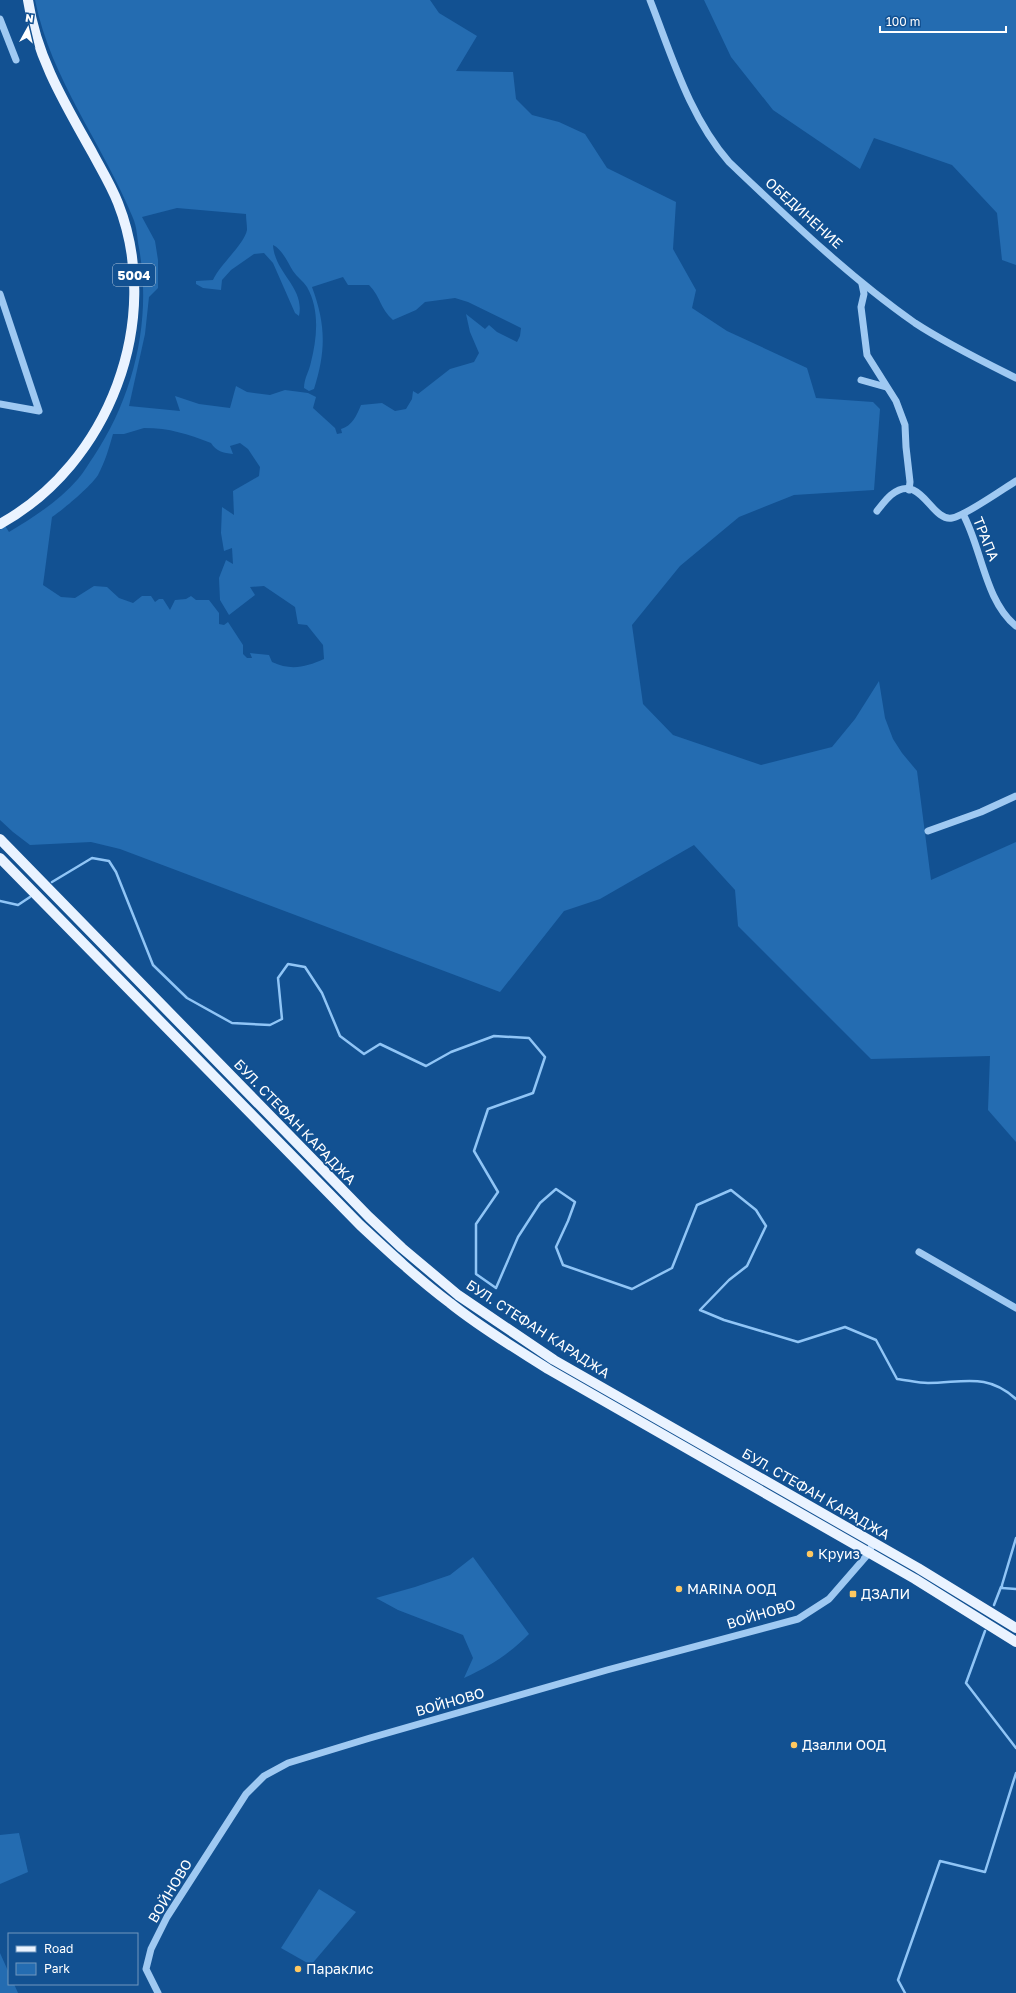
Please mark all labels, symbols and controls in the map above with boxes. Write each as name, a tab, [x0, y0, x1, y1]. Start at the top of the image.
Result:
north arrow	[8, 8, 48, 48]
scale bar	[880, 8, 1006, 34]
text: N	[24, 11, 35, 25]
text: 100 m	[886, 14, 920, 29]
street label: ОБЕДИНЕНИЕ	[762, 173, 846, 252]
road number: 5004	[113, 264, 155, 286]
street label: ТРАПА	[970, 514, 1003, 564]
street label: БУЛ. СТЕФАН КАРАДЖА	[231, 1055, 360, 1188]
street label: БУЛ. СТЕФАН КАРАДЖА	[463, 1276, 614, 1382]
street label: БУЛ. СТЕФАН КАРАДЖА	[739, 1444, 894, 1543]
place label: Круиз	[818, 1545, 860, 1562]
marker: Круиз	[805, 1549, 815, 1559]
place label: MARINA ООД	[687, 1580, 776, 1597]
marker: MARINA ООД	[674, 1584, 684, 1594]
place label: ДЗАЛИ	[861, 1585, 910, 1602]
marker: ДЗАЛИ	[848, 1589, 858, 1599]
street label: ВОЙНОВО	[724, 1595, 797, 1632]
street label: ВОЙНОВО	[413, 1684, 486, 1719]
place label: Дзалли ООД	[802, 1736, 886, 1753]
marker: Дзалли ООД	[789, 1740, 799, 1750]
street label: ВОЙНОВО	[144, 1856, 195, 1925]
legend	[8, 1933, 138, 1985]
text: Road	[44, 1941, 73, 1956]
place label: Параклис	[306, 1960, 374, 1977]
text: Park	[44, 1961, 70, 1976]
marker: Параклис	[293, 1964, 303, 1974]

